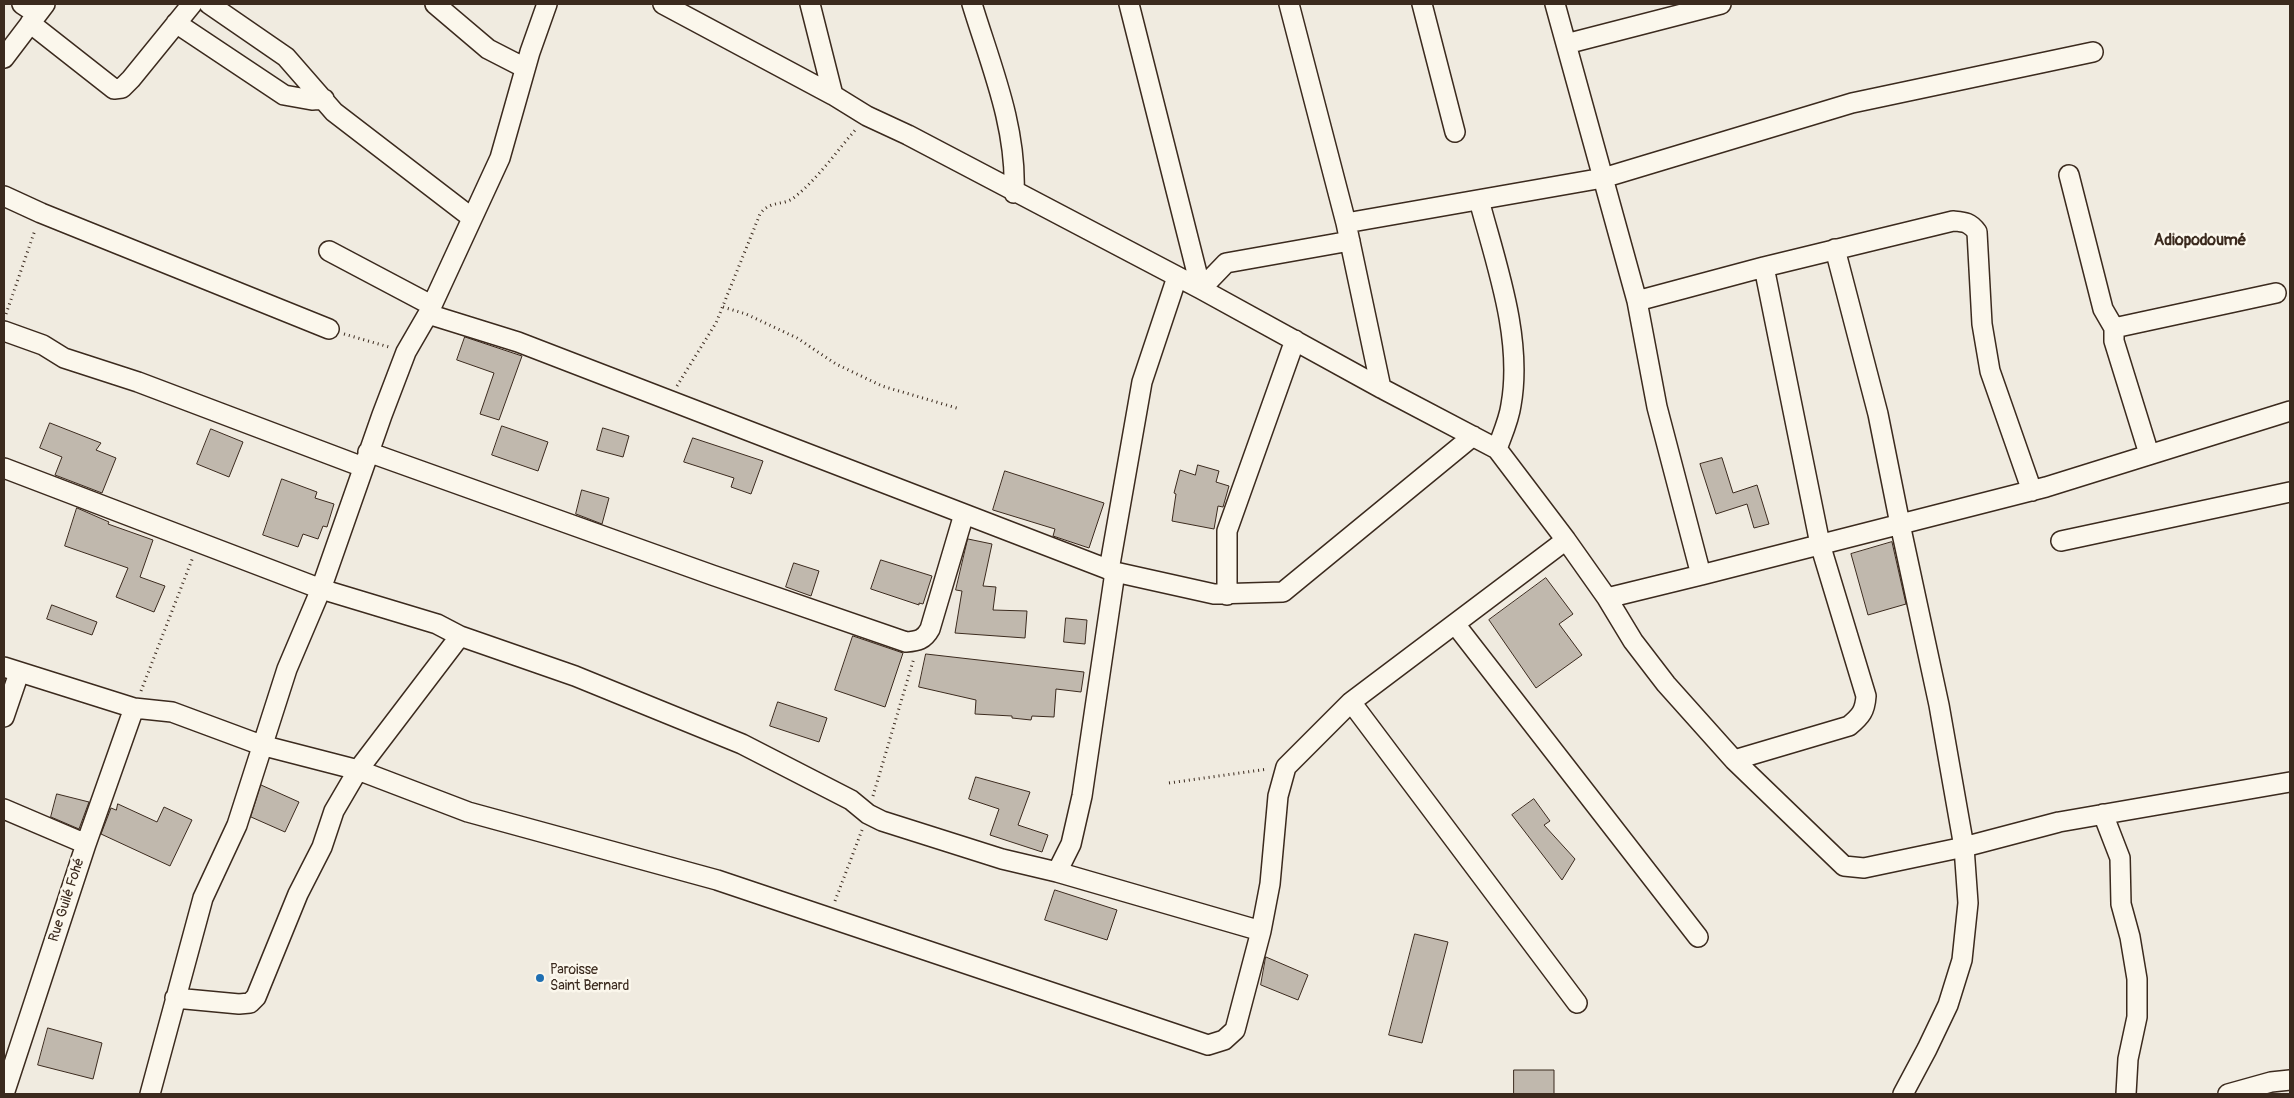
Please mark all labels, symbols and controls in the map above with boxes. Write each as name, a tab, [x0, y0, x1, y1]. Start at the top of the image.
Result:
district label: Adiopodoumé	[2154, 231, 2246, 251]
street label: Rue Guilé Fohé	[46, 856, 88, 944]
place label: Paroisse Saint Bernard	[550, 962, 629, 994]
marker: Paroisse Saint Bernard	[534, 972, 546, 984]

